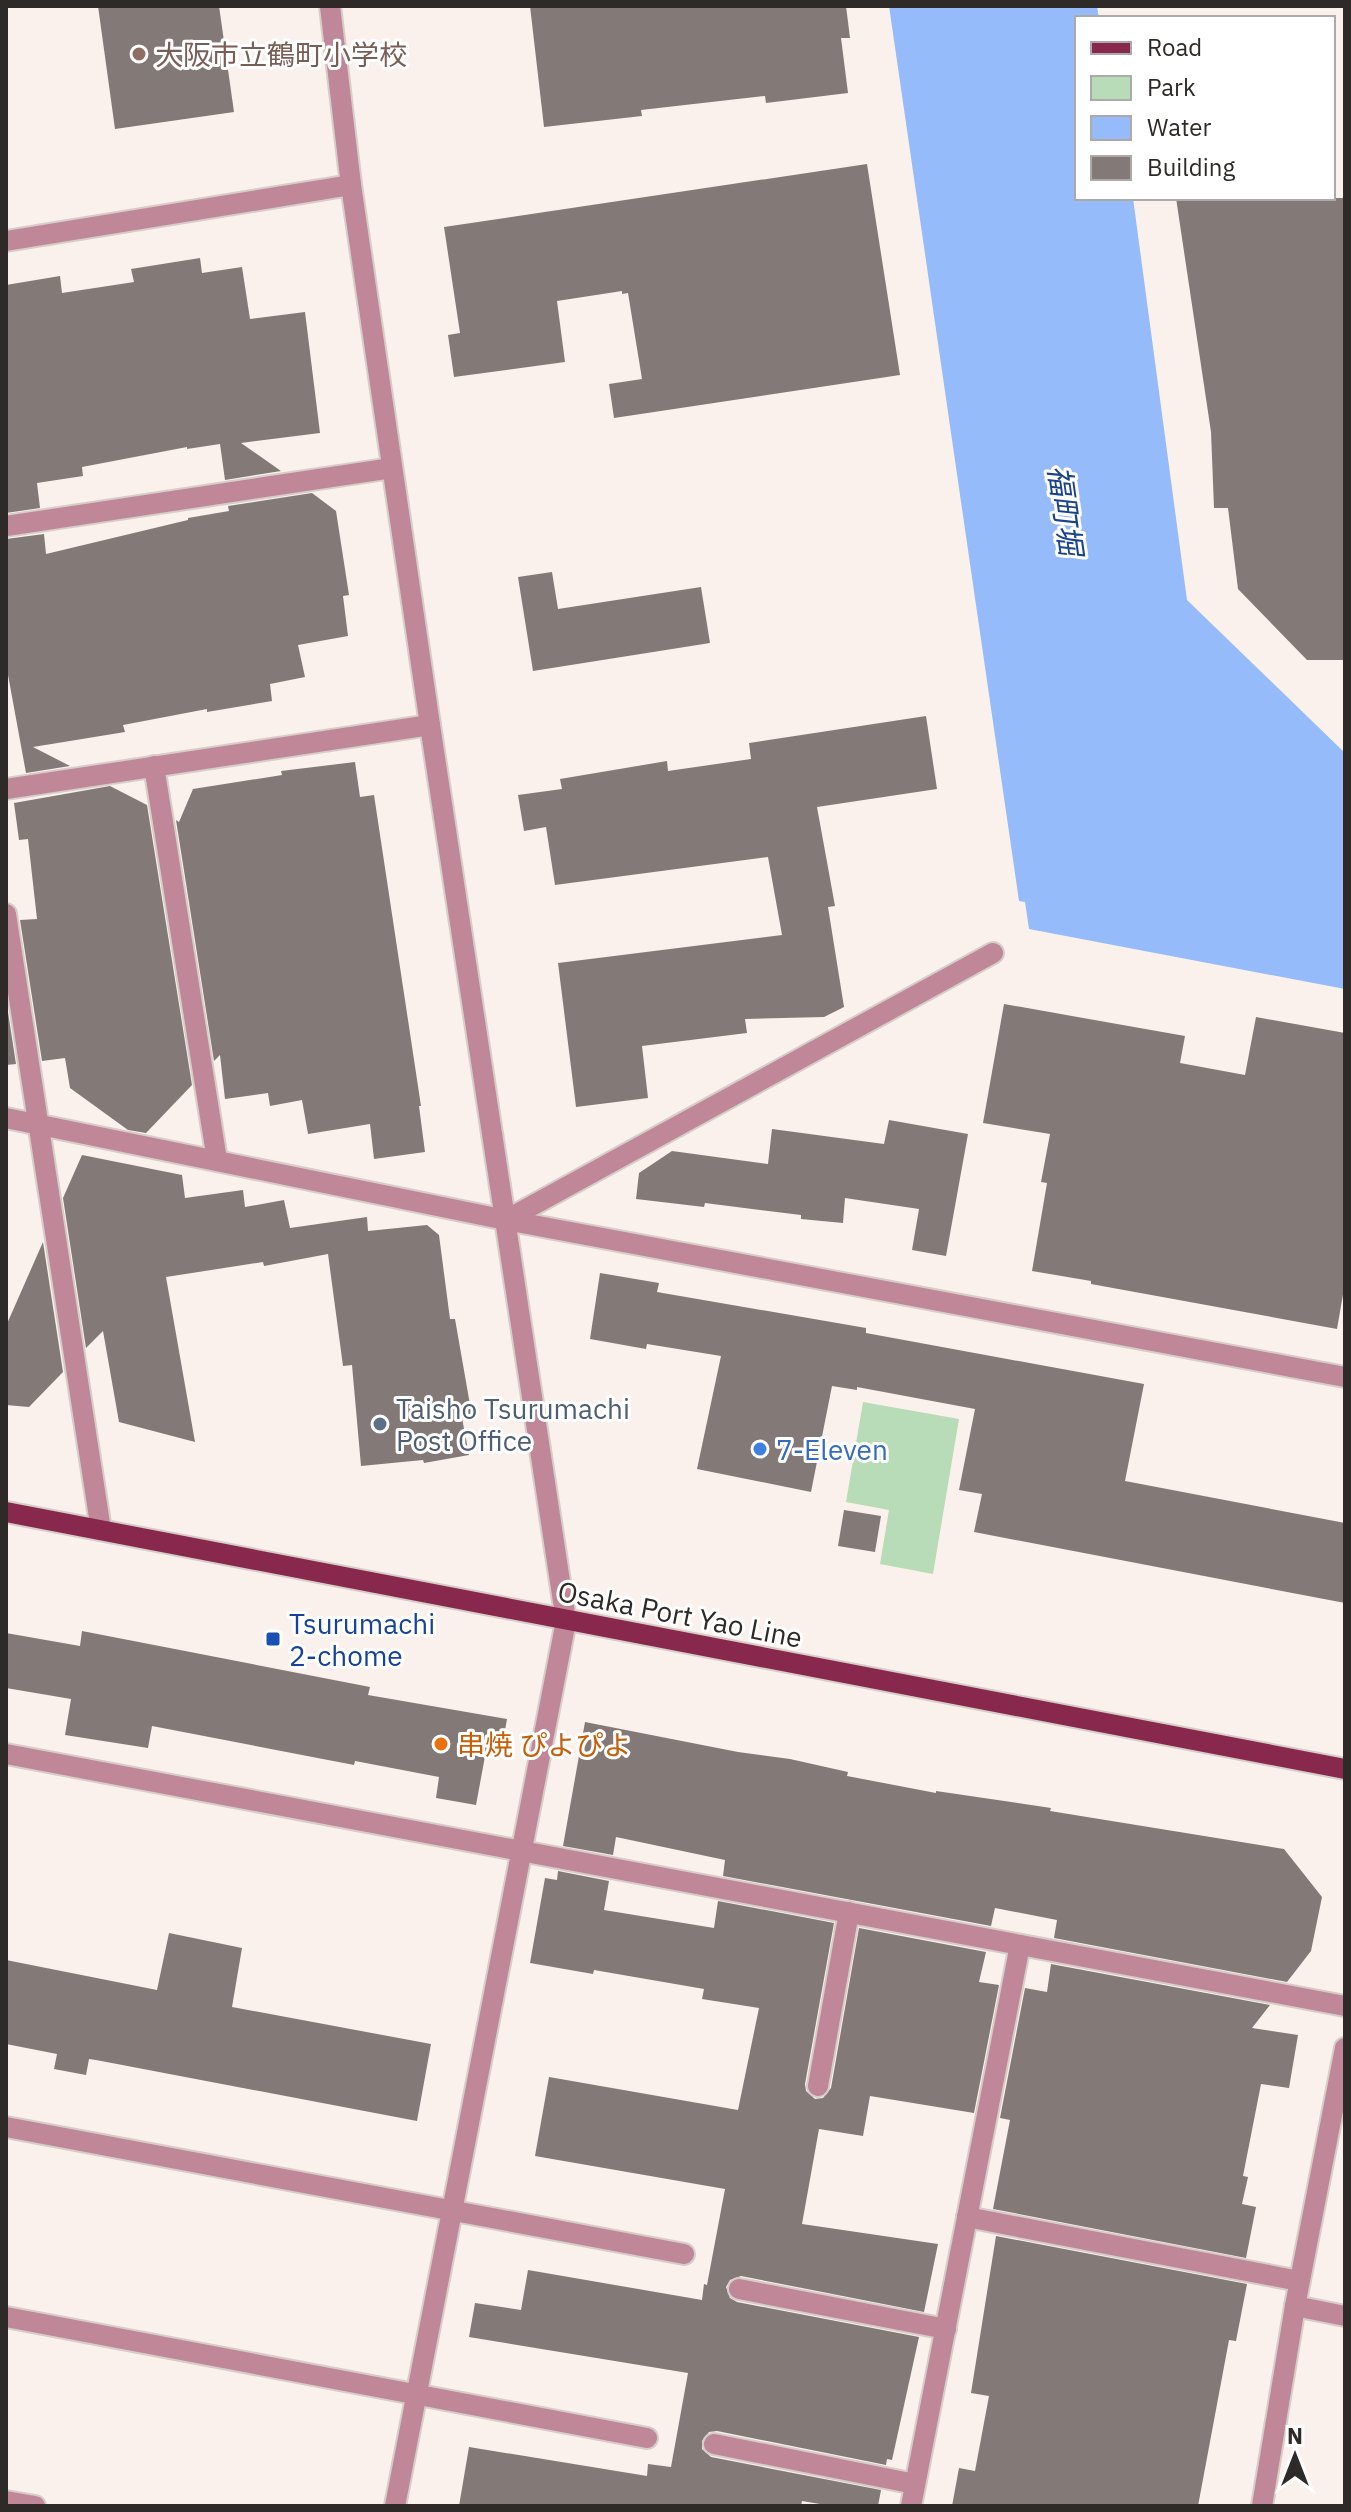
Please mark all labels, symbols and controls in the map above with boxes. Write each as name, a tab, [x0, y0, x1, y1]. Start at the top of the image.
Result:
legend	[1075, 16, 1335, 200]
text: Road	[1147, 31, 1202, 63]
place label: 大阪市立鶴町小学校	[155, 36, 407, 73]
marker: 大阪市立鶴町小学校	[130, 45, 148, 63]
text: Park	[1147, 71, 1196, 103]
text: Water	[1147, 111, 1211, 143]
text: Building	[1147, 151, 1235, 183]
water label: 福町堀	[1040, 463, 1092, 561]
place label: Taisho Tsurumachi Post Office	[396, 1390, 630, 1459]
marker: Taisho Tsurumachi Post Office	[371, 1415, 389, 1433]
place label: 7-Eleven	[776, 1431, 888, 1468]
marker: 7-Eleven	[751, 1440, 769, 1458]
street label: Osaka Port Yao Line	[555, 1572, 805, 1656]
place label: Tsurumachi 2-chome	[289, 1605, 435, 1674]
marker: Tsurumachi 2-chome	[264, 1630, 282, 1648]
place label: 串焼 ぴよぴよ	[457, 1726, 632, 1763]
marker: 串焼 ぴよぴよ	[432, 1735, 450, 1753]
north arrow	[1255, 2416, 1335, 2496]
text: N	[1287, 2421, 1303, 2450]

